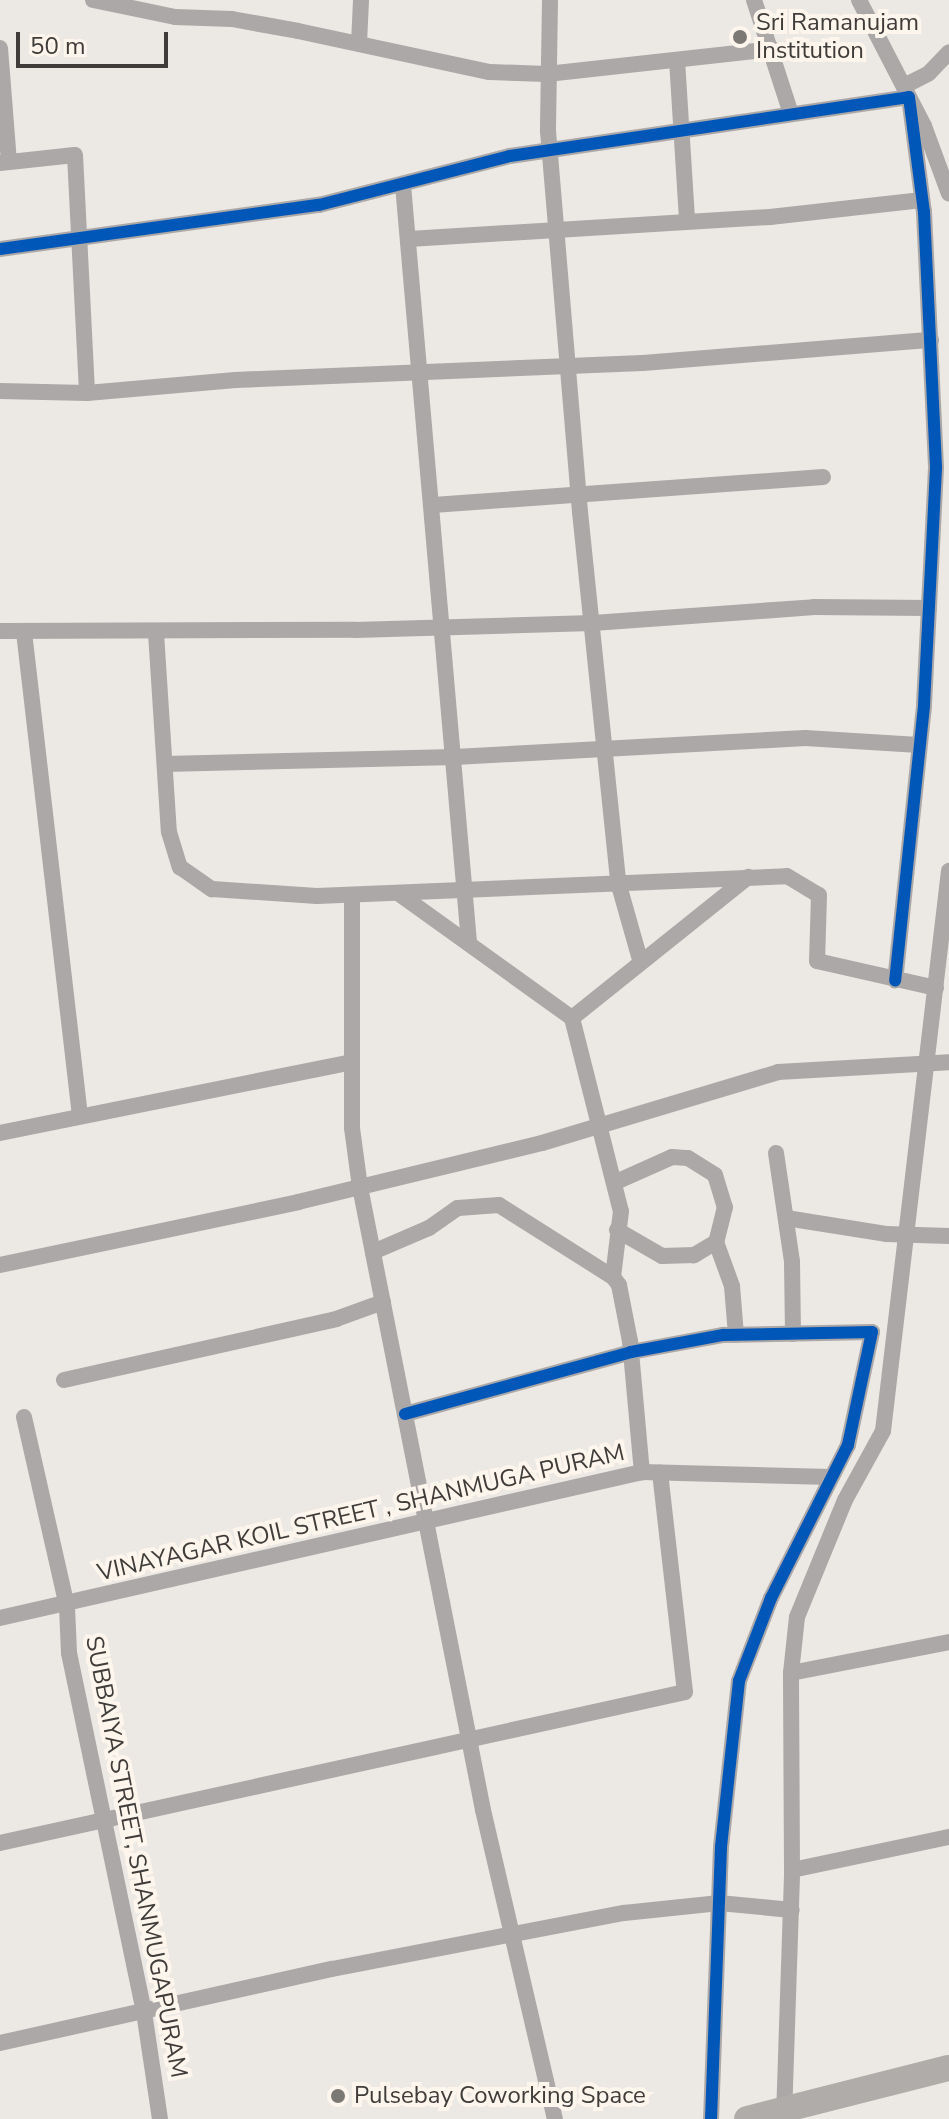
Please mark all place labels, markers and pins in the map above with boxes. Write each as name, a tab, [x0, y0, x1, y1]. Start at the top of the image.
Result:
place label: Sri Ramanujam Institution	[756, 9, 919, 65]
marker: Sri Ramanujam Institution	[731, 28, 749, 46]
place label: Pulsebay Coworking Space	[354, 2082, 646, 2110]
marker: Pulsebay Coworking Space	[329, 2087, 347, 2105]

